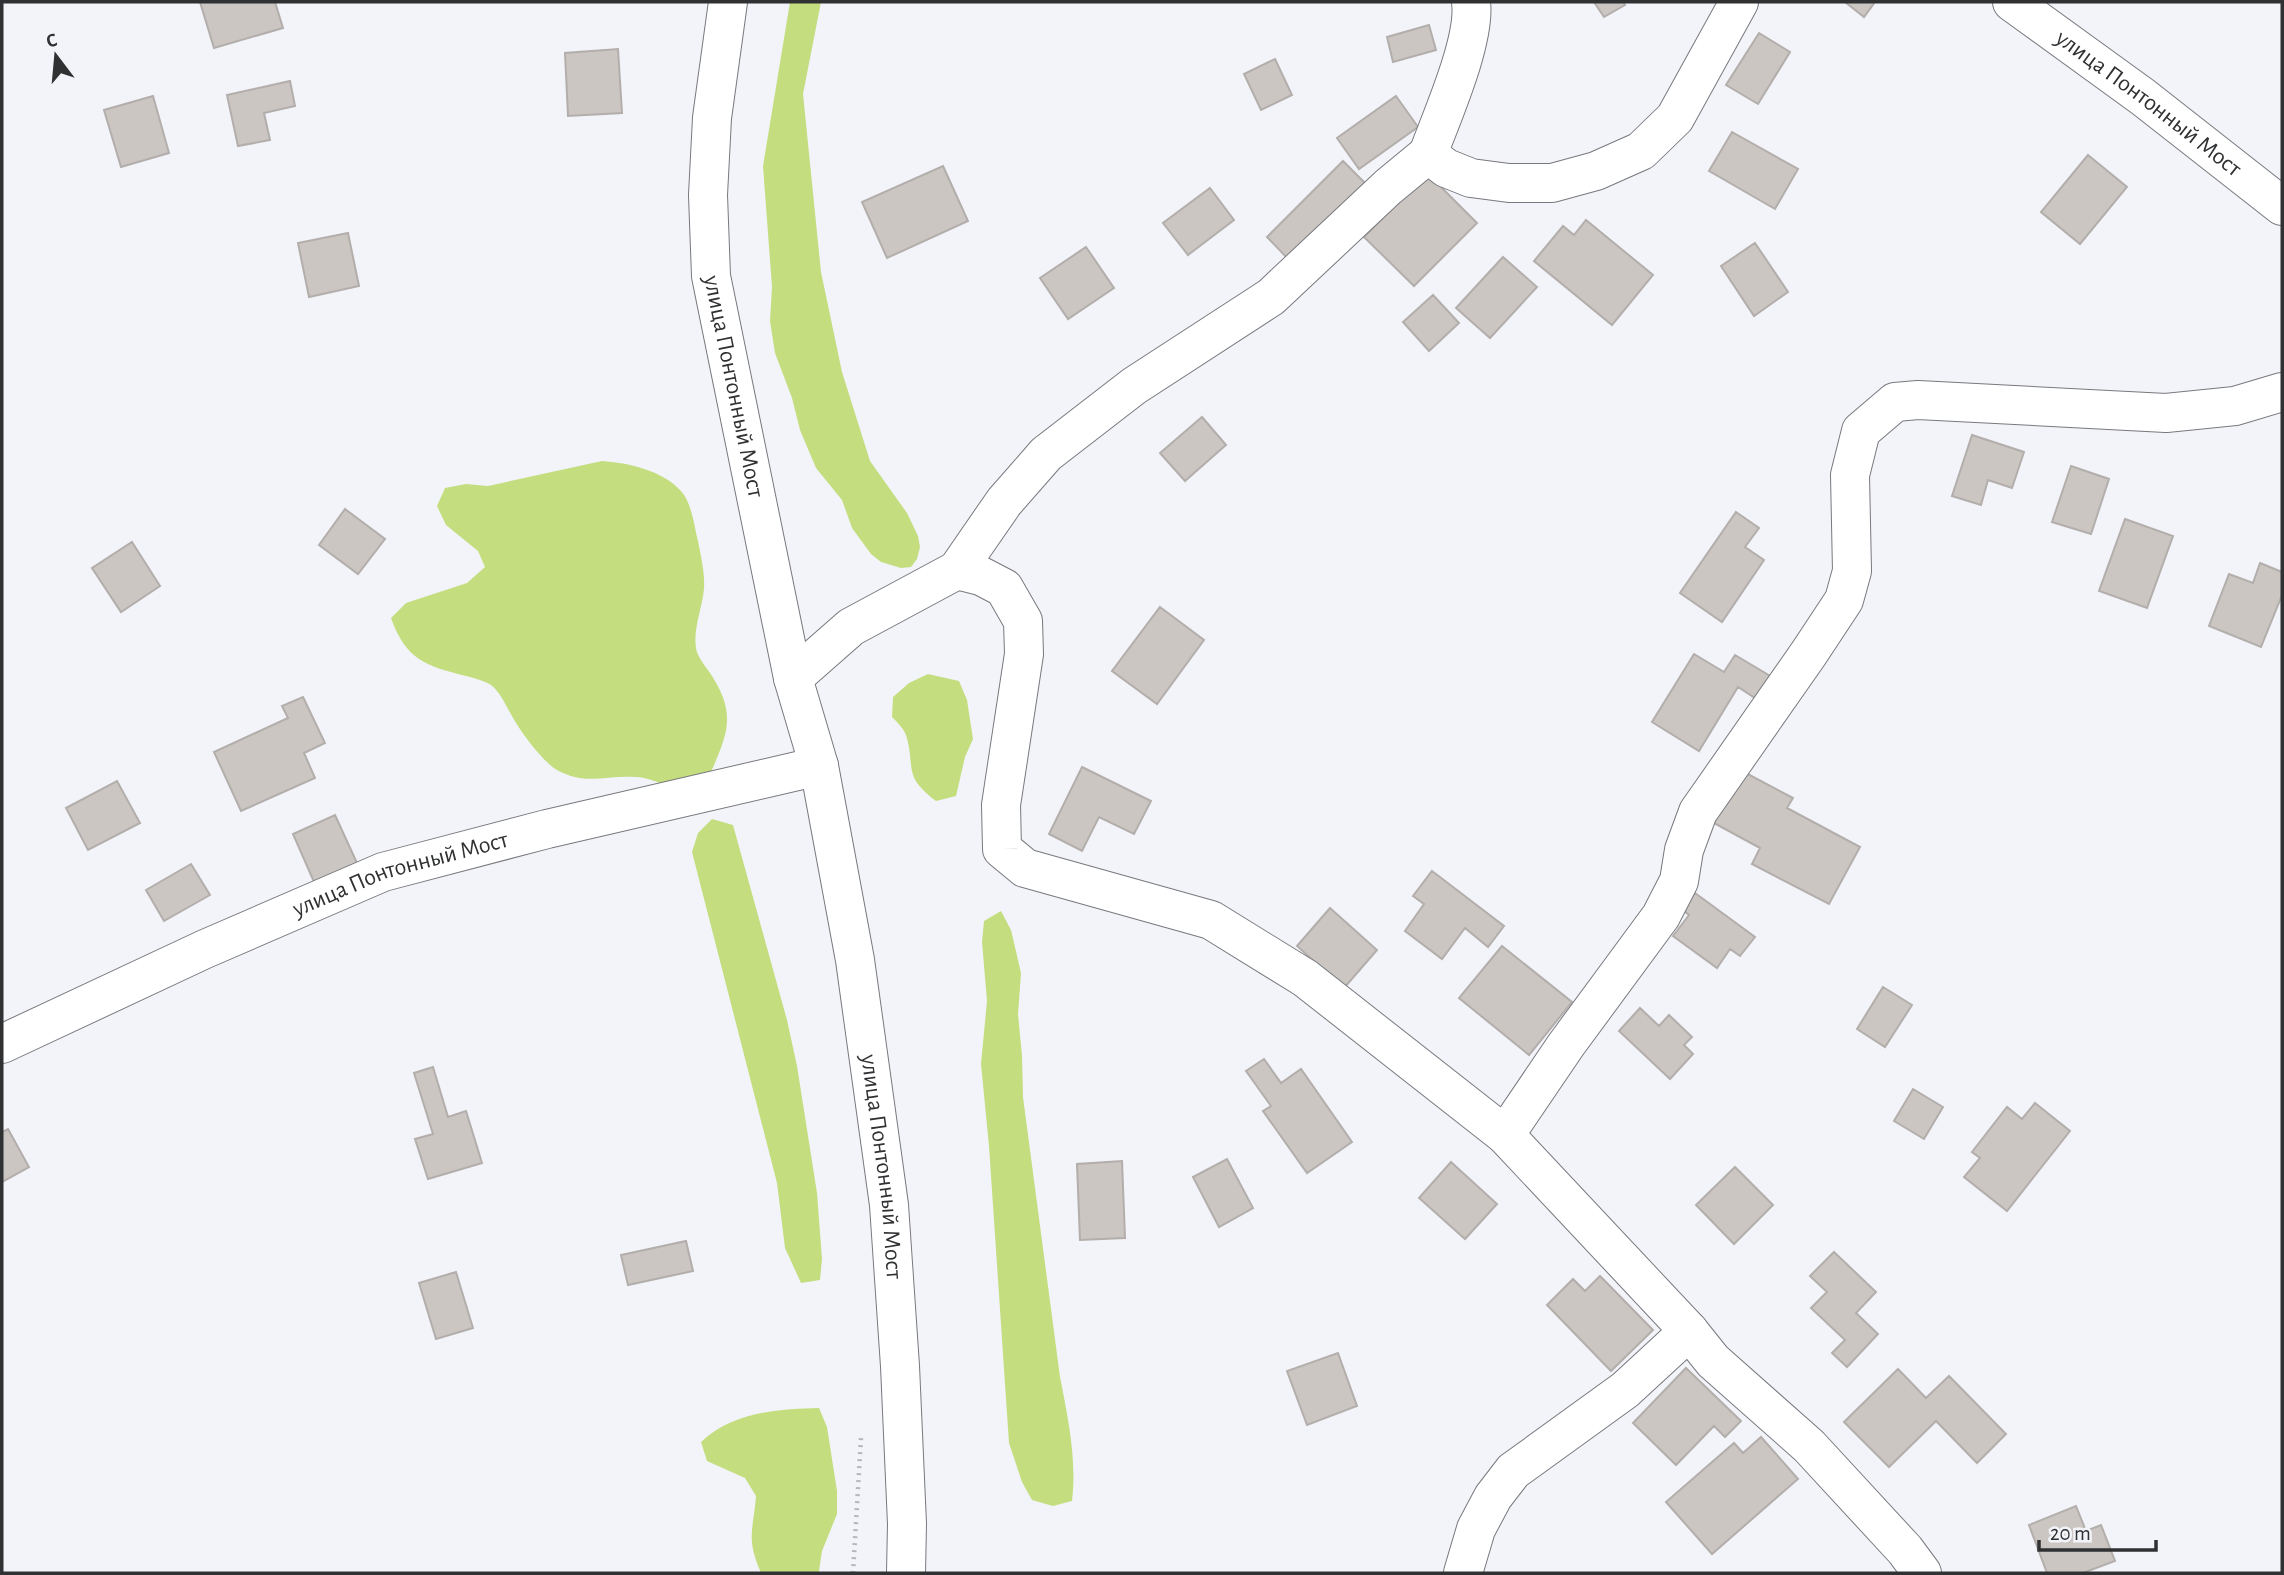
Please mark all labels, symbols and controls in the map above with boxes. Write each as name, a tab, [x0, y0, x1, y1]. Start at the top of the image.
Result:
north arrow	[21, 21, 91, 91]
street label: улица Понтонный Мост	[2050, 25, 2246, 181]
text: С	[44, 31, 59, 52]
street label: улица Понтонный Мост	[699, 272, 768, 500]
street label: улица Понтонный Мост	[288, 828, 511, 922]
street label: улица Понтонный Мост	[856, 1052, 906, 1280]
scale bar	[2039, 1508, 2156, 1552]
text: 20 m	[2050, 1523, 2091, 1544]

